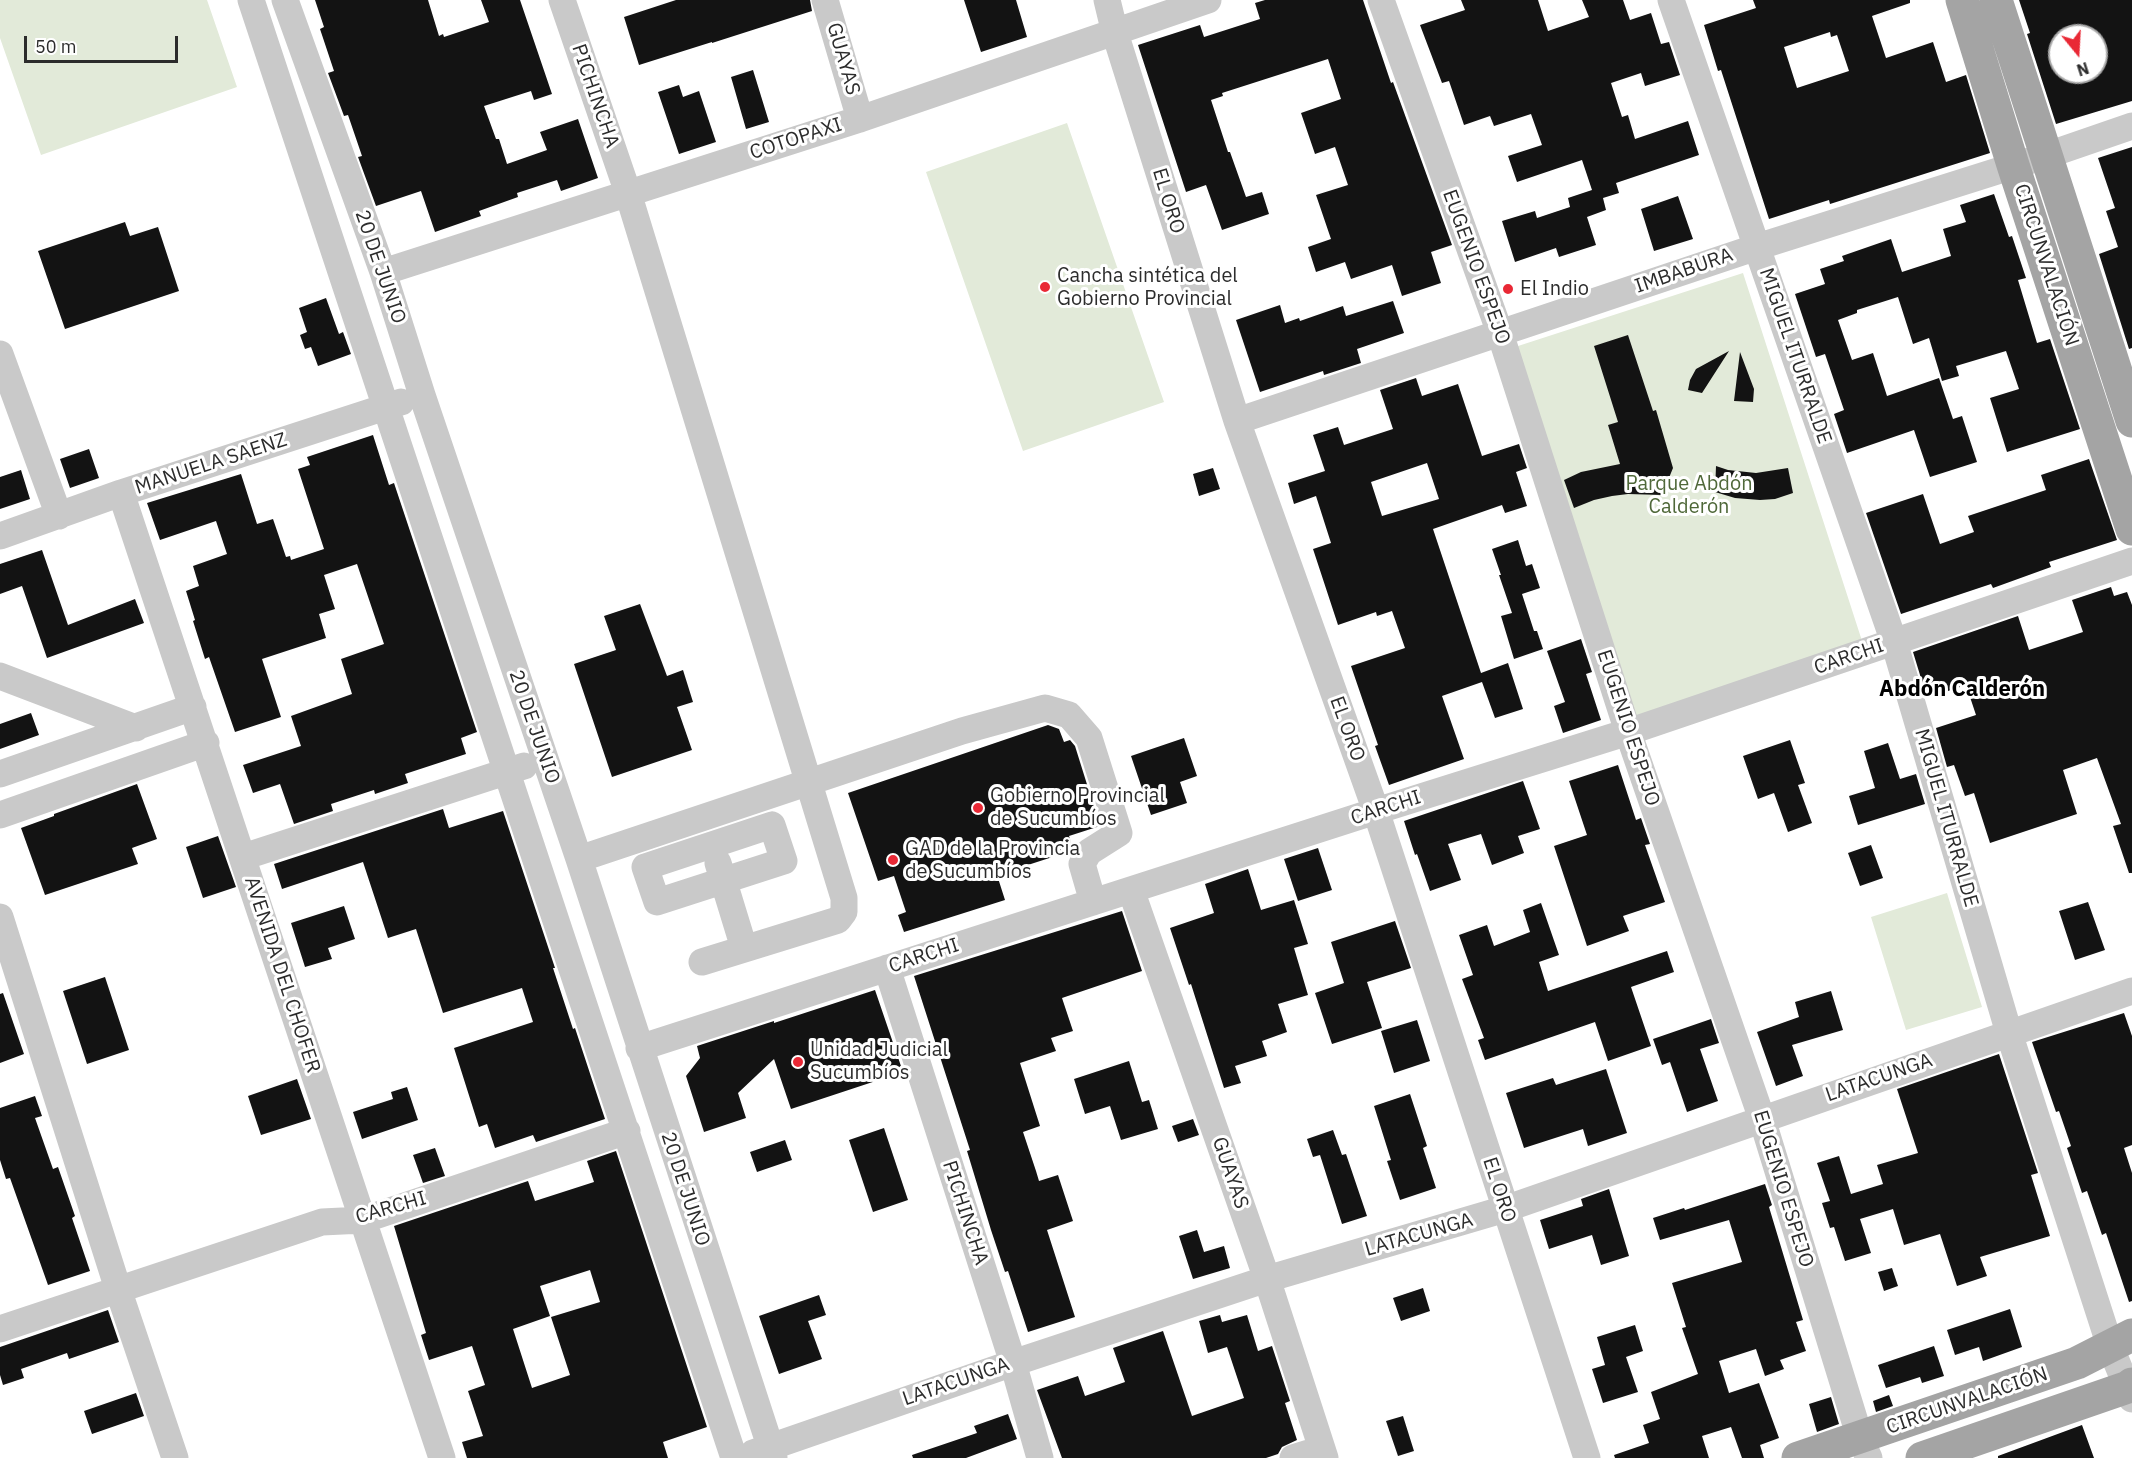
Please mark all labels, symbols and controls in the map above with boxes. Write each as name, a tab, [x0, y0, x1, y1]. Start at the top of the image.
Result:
street label: GUAYAS	[821, 20, 865, 98]
scale bar	[27, 24, 182, 62]
north arrow	[2048, 24, 2108, 84]
text: 50 m	[35, 35, 77, 58]
street label: PICHINCHA	[566, 41, 624, 151]
text: N	[2074, 58, 2092, 81]
street label: COTOPAXI	[747, 113, 845, 165]
street label: EL ORO	[1147, 165, 1189, 237]
street label: CIRCUNVALACIÓN	[2008, 181, 2084, 349]
street label: EUGENIO ESPEJO	[1437, 186, 1515, 348]
street label: 20 DE JUNIO	[349, 207, 411, 327]
street label: IMBABURA	[1632, 243, 1736, 299]
place label: Cancha sintética del Gobierno Provincial	[1057, 264, 1238, 311]
street label: MIGUEL ITURRALDE	[1754, 265, 1836, 447]
place label: El Indio	[1520, 277, 1589, 301]
marker: Cancha sintética del Gobierno Provincial	[1038, 280, 1052, 294]
marker: El Indio	[1501, 282, 1515, 296]
street label: MANUELA SAENZ	[132, 428, 290, 500]
park label: Parque Abdón Calderón	[1625, 472, 1753, 519]
street label: CARCHI	[1811, 634, 1887, 680]
street label: EUGENIO ESPEJO	[1591, 647, 1665, 809]
street label: 20 DE JUNIO	[503, 667, 565, 787]
district label: Abdón Calderón	[1879, 677, 2045, 703]
street label: EL ORO	[1324, 693, 1370, 765]
street label: MIGUEL ITURRALDE	[1909, 726, 1983, 910]
place label: Gobierno Provincial de Sucumbíos	[990, 784, 1165, 831]
street label: CARCHI	[1348, 785, 1424, 831]
marker: Gobierno Provincial de Sucumbíos	[971, 801, 985, 815]
place label: GAD de la Provincia de Sucumbíos	[905, 837, 1080, 884]
marker: GAD de la Provincia de Sucumbíos	[886, 853, 900, 867]
street label: AVENIDA DEL CHOFER	[239, 874, 325, 1076]
street label: CARCHI	[886, 933, 962, 979]
place label: Unidad Judicial Sucumbíos	[810, 1038, 948, 1085]
street label: LATACUNGA	[1822, 1049, 1936, 1107]
marker: Unidad Judicial Sucumbíos	[791, 1055, 805, 1069]
street label: EUGENIO ESPEJO	[1748, 1108, 1818, 1270]
street label: 20 DE JUNIO	[655, 1129, 715, 1249]
street label: GUAYAS	[1207, 1134, 1253, 1212]
street label: EL ORO	[1477, 1154, 1521, 1226]
street label: PICHINCHA	[937, 1158, 993, 1268]
street label: CARCHI	[353, 1186, 429, 1230]
street label: LATACUNGA	[1362, 1208, 1476, 1262]
street label: LATACUNGA	[899, 1353, 1013, 1411]
street label: CIRCUNVALACIÓN	[1883, 1362, 2051, 1440]

